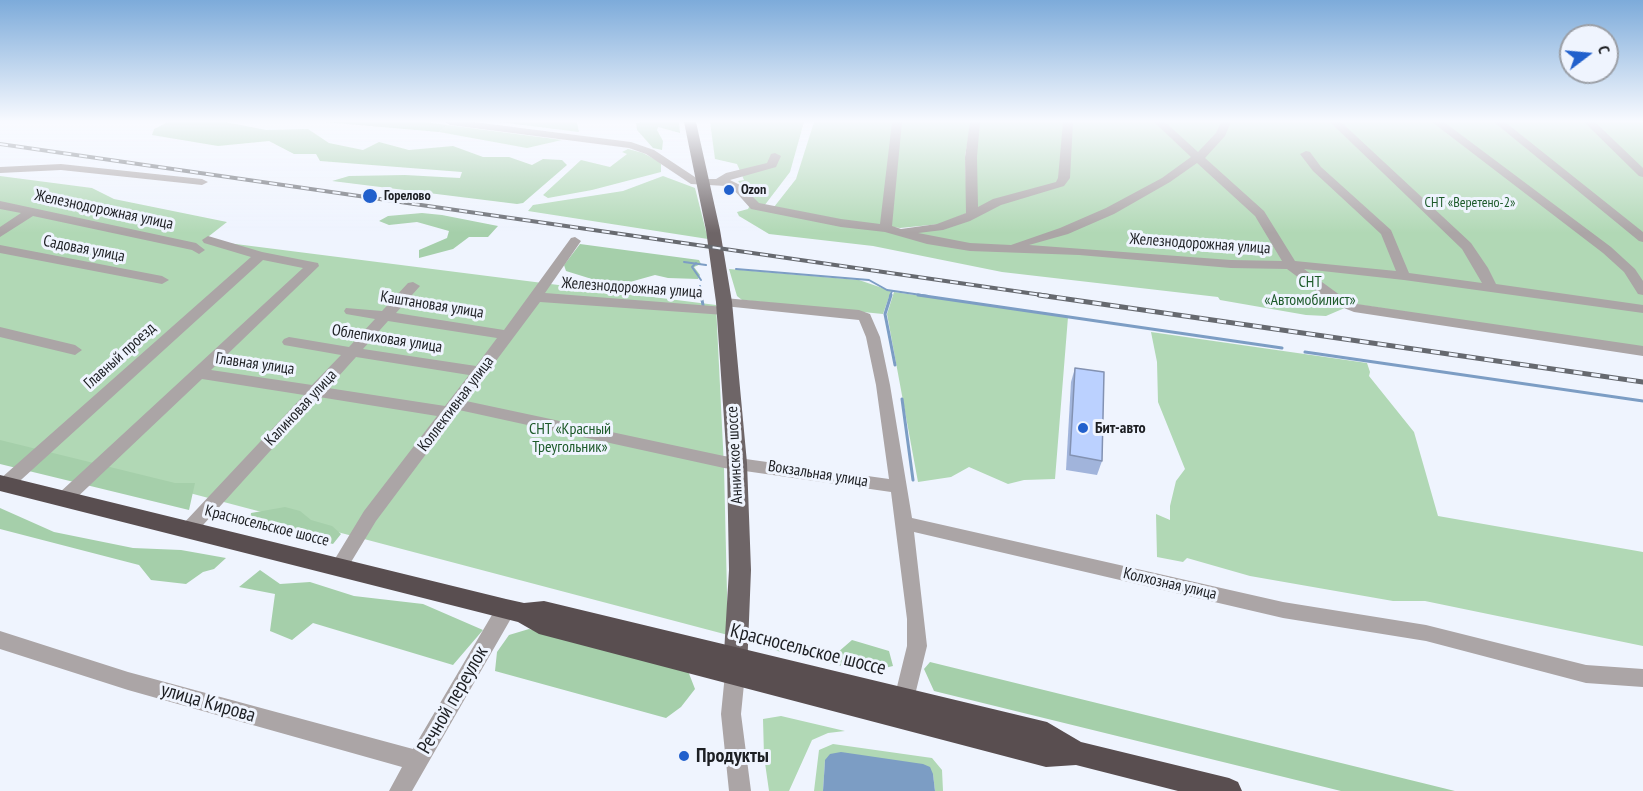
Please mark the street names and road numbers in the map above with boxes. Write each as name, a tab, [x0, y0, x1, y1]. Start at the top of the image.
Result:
street label: Железнодорожная улица	[33, 186, 175, 234]
street label: Железнодорожная улица	[1129, 230, 1271, 258]
street label: Садовая улица	[41, 232, 127, 266]
street label: Железнодорожная улица	[561, 274, 703, 302]
street label: Каштановая улица	[379, 287, 485, 323]
street label: Главный проезд	[80, 319, 160, 393]
street label: Облепиховая улица	[331, 321, 443, 357]
street label: Главная улица	[214, 349, 296, 379]
street label: Коллективная улица	[414, 353, 498, 455]
street label: Калиновая улица	[261, 366, 341, 450]
street label: Аннинское шоссе	[723, 406, 747, 504]
street label: Вокзальная улица	[767, 457, 869, 491]
street label: Красносельское шоссе	[203, 501, 331, 551]
street label: Колхозная улица	[1121, 564, 1219, 604]
street label: Красносельское шоссе	[728, 619, 888, 681]
street label: Речной переулок	[413, 642, 493, 758]
street label: улица Кирова	[158, 678, 258, 728]

